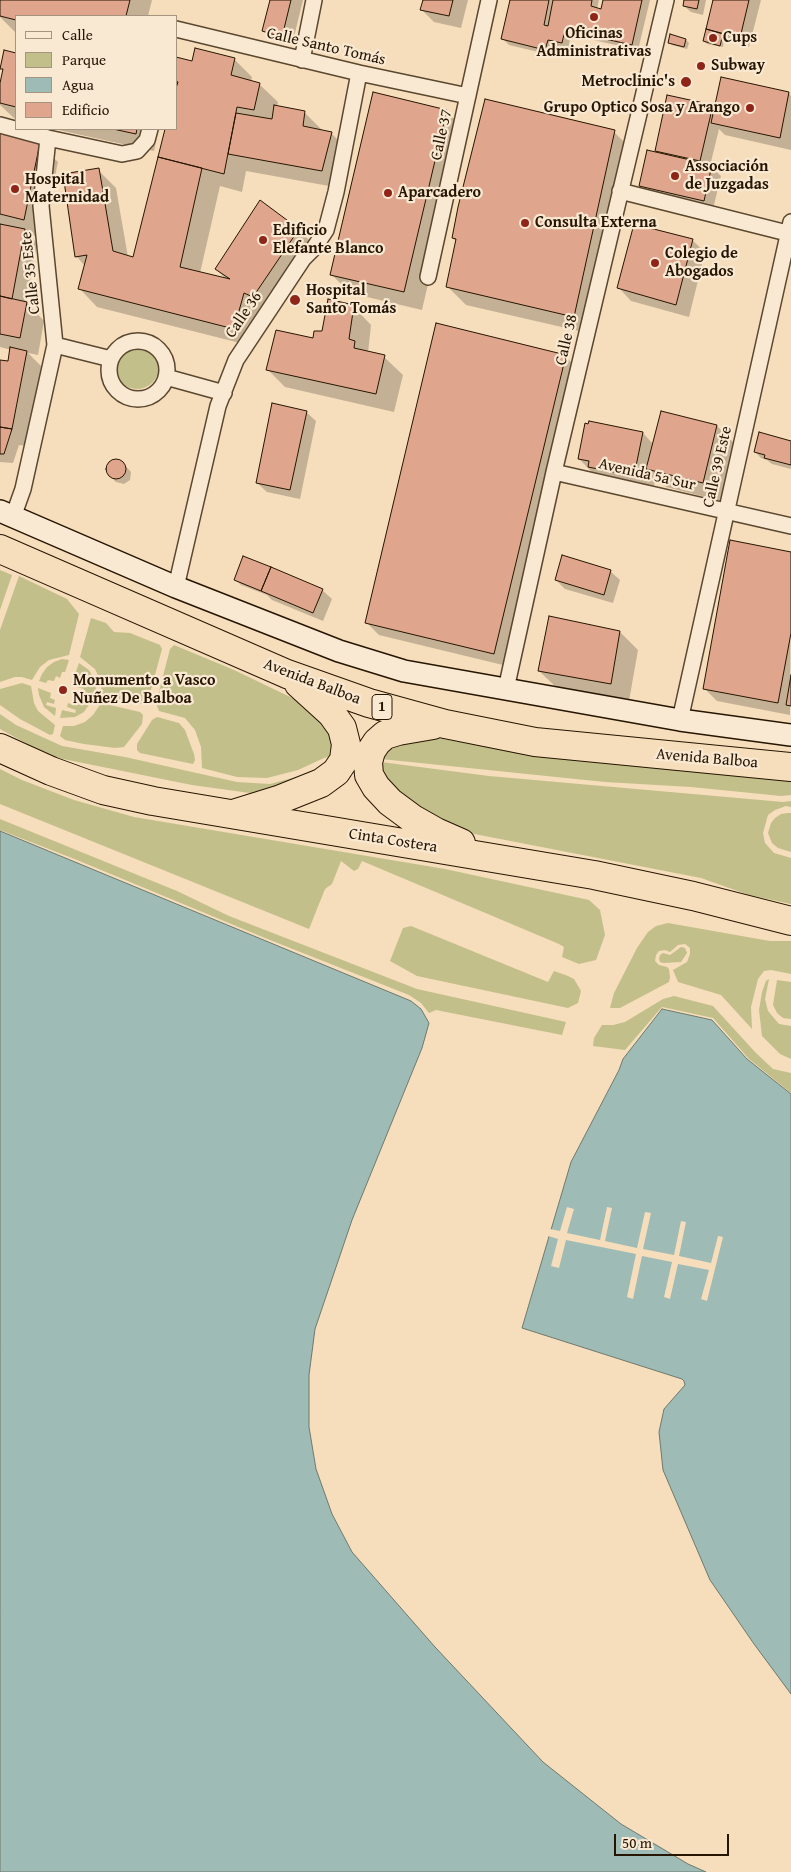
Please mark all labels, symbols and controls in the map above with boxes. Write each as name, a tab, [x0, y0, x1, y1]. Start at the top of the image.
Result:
marker: Oficinas Administrativas	[588, 11, 600, 23]
legend	[15, 15, 178, 130]
text: Calle	[62, 24, 93, 45]
street label: Calle Santo Tomás	[265, 24, 387, 70]
place label: Oficinas Administrativas	[537, 24, 651, 62]
place label: Cups	[723, 28, 757, 48]
marker: Cups	[707, 32, 719, 44]
text: Parque	[62, 49, 106, 70]
place label: Subway	[711, 56, 765, 76]
marker: Subway	[695, 60, 707, 72]
place label: Metroclinic's	[582, 72, 675, 92]
text: Agua	[62, 74, 94, 95]
marker: Metroclinic's	[679, 75, 693, 89]
place label: Grupo Optico Sosa y Arango	[544, 98, 740, 118]
text: Edificio	[62, 99, 109, 120]
marker: Grupo Optico Sosa y Arango	[744, 102, 756, 114]
street label: Calle 37	[427, 108, 457, 162]
place label: Associación de Juzgadas	[685, 157, 769, 195]
place label: Hospital Maternidad	[25, 170, 109, 208]
marker: Associación de Juzgadas	[669, 170, 681, 182]
marker: Hospital Maternidad	[9, 183, 21, 195]
place label: Aparcadero	[398, 183, 481, 203]
marker: Aparcadero	[382, 187, 394, 199]
place label: Consulta Externa	[535, 213, 657, 233]
marker: Consulta Externa	[519, 217, 531, 229]
place label: Edificio Elefante Blanco	[273, 221, 383, 259]
street label: Calle 35 Este	[17, 231, 45, 315]
marker: Edificio Elefante Blanco	[257, 234, 269, 246]
place label: Colegio de Abogados	[665, 244, 738, 282]
marker: Colegio de Abogados	[649, 257, 661, 269]
place label: Hospital Santo Tomás	[306, 281, 396, 319]
street label: Calle 36	[222, 288, 266, 342]
marker: Hospital Santo Tomás	[288, 293, 302, 307]
street label: Calle 38	[552, 313, 582, 367]
street label: Calle 39 Este	[699, 424, 737, 510]
street label: Avenida 5a Sur	[597, 455, 697, 495]
street label: Avenida Balboa	[261, 655, 363, 709]
place label: Monumento a Vasco Nuñez De Balboa	[73, 671, 215, 709]
marker: Monumento a Vasco Nuñez De Balboa	[57, 684, 69, 696]
road number: 1	[372, 694, 392, 720]
street label: Avenida Balboa	[655, 745, 759, 773]
street label: Cinta Costera	[347, 825, 439, 857]
scale bar	[616, 1824, 731, 1856]
text: 50 m	[622, 1832, 652, 1853]

